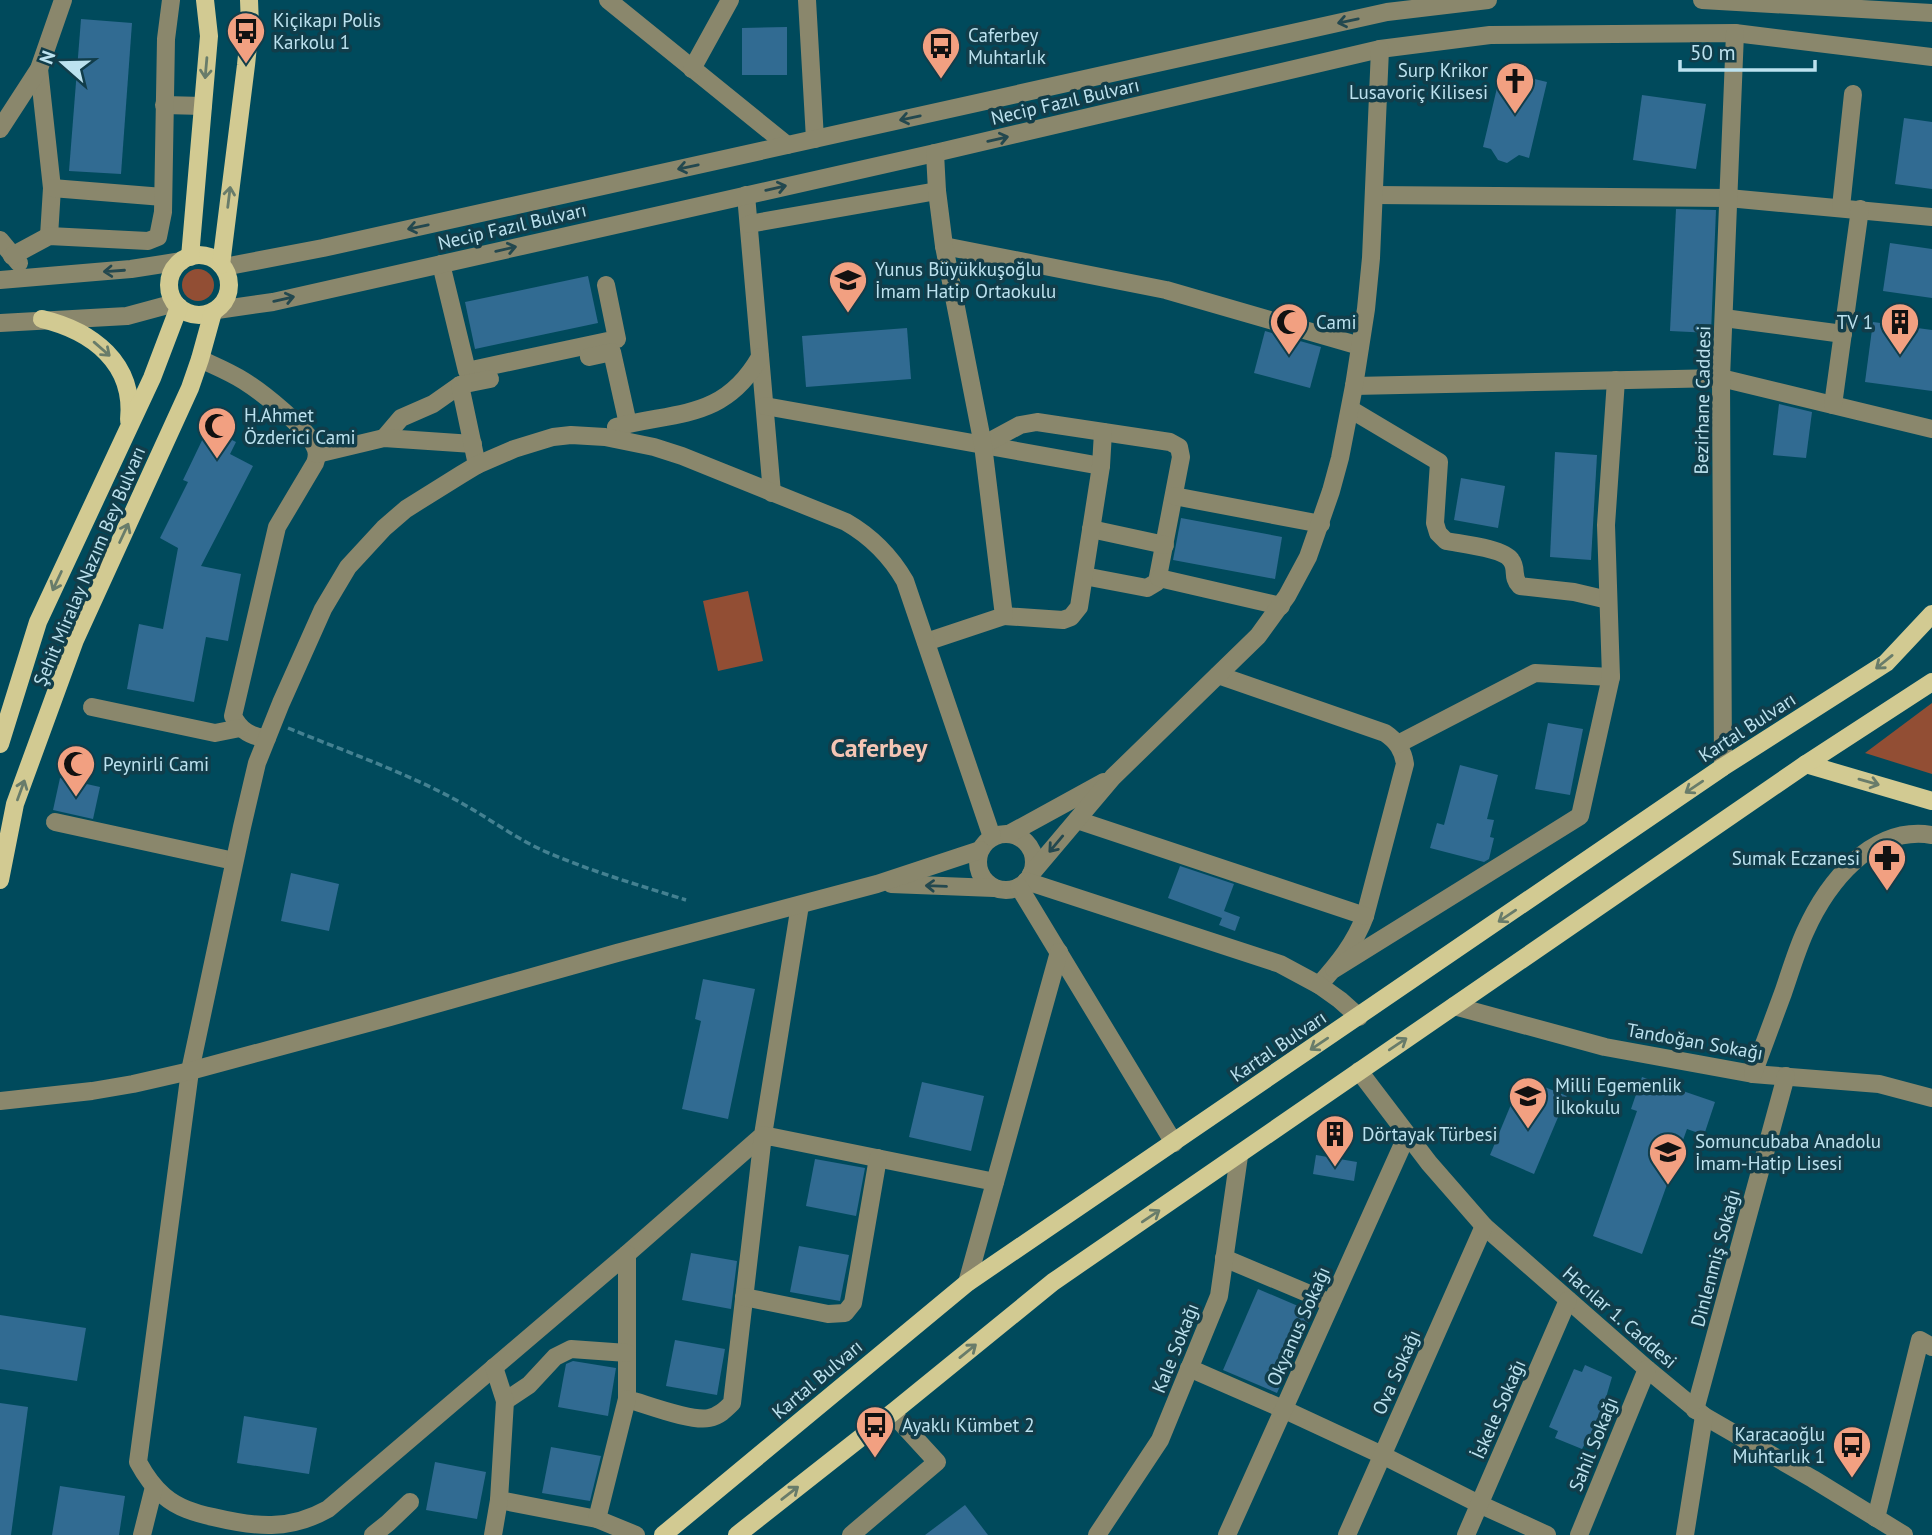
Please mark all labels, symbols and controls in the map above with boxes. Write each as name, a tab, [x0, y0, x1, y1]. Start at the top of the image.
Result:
place label: Kiçikapı Polis Karkolu 1	[273, 8, 381, 54]
bus stop icon: Kiçikapı Polis Karkolu 1	[225, 10, 267, 65]
one-way arrow	[1337, 15, 1360, 28]
place label: Caferbey Muhtarlık	[968, 23, 1046, 69]
bus stop icon: Caferbey Muhtarlık	[920, 25, 962, 80]
north arrow	[28, 28, 98, 98]
scale bar	[1680, 28, 1815, 72]
text: 50 m	[1690, 39, 1736, 66]
text: N	[34, 47, 60, 67]
one-way arrow	[199, 56, 212, 79]
place label: Surp Krikor Lusavoriç Kilisesi	[1349, 58, 1489, 104]
church icon: Surp Krikor Lusavoriç Kilisesi	[1494, 60, 1536, 115]
street label: Necip Fazıl Bulvarı	[988, 72, 1142, 130]
one-way arrow	[899, 112, 922, 125]
one-way arrow	[986, 131, 1009, 145]
one-way arrow	[677, 161, 700, 175]
one-way arrow	[764, 180, 787, 194]
one-way arrow	[223, 186, 236, 209]
street label: Necip Fazıl Bulvarı	[435, 197, 589, 255]
one-way arrow	[407, 221, 430, 234]
one-way arrow	[494, 241, 517, 255]
place label: Yunus Büyükkuşoğlu İmam Hatip Ortaokulu	[875, 257, 1056, 303]
school or university icon: Yunus Büyükkuşoğlu İmam Hatip Ortaokulu	[827, 259, 869, 314]
one-way arrow	[103, 265, 126, 278]
one-way arrow	[272, 292, 295, 305]
mosque icon: Cami	[1268, 301, 1310, 356]
building icon: TV 1	[1879, 301, 1921, 356]
place label: Cami	[1316, 310, 1356, 334]
place label: TV 1	[1837, 310, 1873, 334]
street label: Bezirhane Caddesi	[1689, 325, 1715, 475]
one-way arrow	[93, 341, 111, 357]
place label: H.Ahmet Özderici Cami	[244, 403, 356, 449]
mosque icon: H.Ahmet Özderici Cami	[196, 405, 238, 460]
street label: Şehit Miralay Nazım Bey Bulvarı	[28, 443, 150, 689]
one-way arrow	[118, 523, 131, 544]
one-way arrow	[50, 570, 63, 591]
one-way arrow	[1876, 655, 1894, 670]
street label: Kartal Bulvarı	[1694, 687, 1800, 767]
district label: Caferbey	[831, 731, 928, 764]
mosque icon: Peynirli Cami	[55, 743, 97, 798]
place label: Peynirli Cami	[103, 752, 209, 776]
one-way arrow	[1858, 777, 1880, 790]
one-way arrow	[15, 779, 28, 801]
one-way arrow	[1685, 780, 1704, 794]
one-way arrow	[1048, 835, 1064, 853]
pharmacy icon: Sumak Eczanesi	[1866, 837, 1908, 892]
place label: Sumak Eczanesi	[1732, 846, 1860, 870]
one-way arrow	[924, 879, 947, 892]
one-way arrow	[1498, 909, 1517, 923]
street label: Kartal Bulvarı	[1225, 1005, 1331, 1087]
street label: Tandoğan Sokağı	[1625, 1017, 1765, 1065]
one-way arrow	[1310, 1037, 1329, 1051]
one-way arrow	[1388, 1037, 1407, 1051]
place label: Milli Egemenlik İlkokulu	[1555, 1073, 1682, 1119]
school or university icon: Milli Egemenlik İlkokulu	[1507, 1075, 1549, 1130]
building icon: Dörtayak Türbesi	[1314, 1113, 1356, 1168]
place label: Dörtayak Türbesi	[1362, 1122, 1498, 1146]
place label: Somuncubaba Anadolu İmam-Hatip Lisesi	[1695, 1129, 1881, 1175]
school or university icon: Somuncubaba Anadolu İmam-Hatip Lisesi	[1647, 1131, 1689, 1186]
street label: Dinlenmiş Sokağı	[1685, 1187, 1745, 1329]
one-way arrow	[1141, 1208, 1160, 1223]
street label: Hacılar 1. Caddesi	[1558, 1261, 1682, 1373]
street label: Okyanus Sokağı	[1261, 1263, 1335, 1389]
street label: Kale Sokağı	[1146, 1300, 1204, 1396]
street label: Ova Sokağı	[1367, 1326, 1425, 1418]
street label: Kartal Bulvarı	[767, 1334, 867, 1424]
one-way arrow	[959, 1343, 977, 1359]
street label: İskele Sokağı	[1465, 1356, 1531, 1462]
street label: Sahil Sokağı	[1563, 1393, 1623, 1495]
bus stop icon: Ayaklı Kümbet 2	[854, 1404, 896, 1459]
place label: Ayaklı Kümbet 2	[902, 1413, 1035, 1437]
place label: Karacaoğlu Muhtarlık 1	[1732, 1422, 1825, 1468]
bus stop icon: Karacaoğlu Muhtarlık 1	[1831, 1424, 1873, 1479]
one-way arrow	[781, 1485, 799, 1500]

